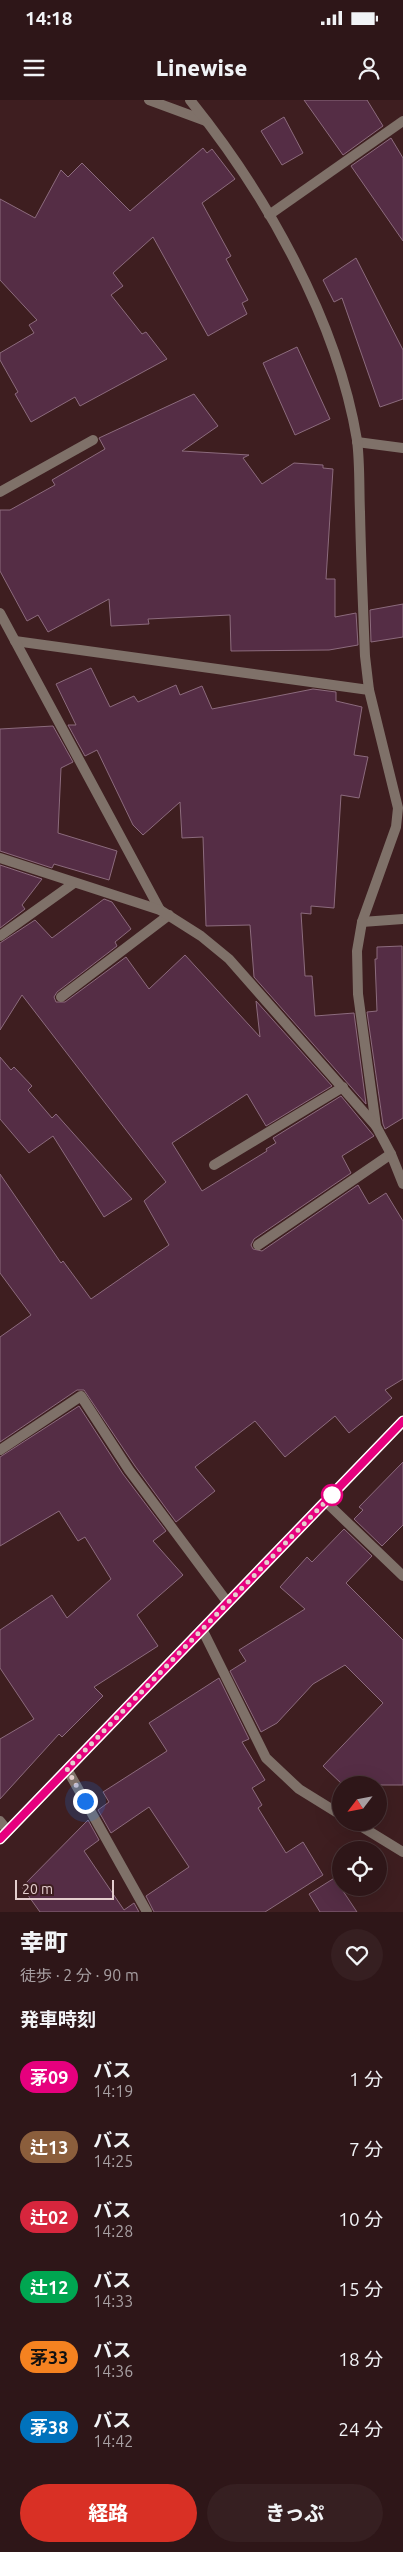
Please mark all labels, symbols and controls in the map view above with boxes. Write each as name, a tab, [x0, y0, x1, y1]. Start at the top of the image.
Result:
text: 14:18	[25, 7, 73, 29]
icon: menu	[20, 54, 48, 82]
icon: person	[355, 54, 383, 82]
text: Linewise	[156, 55, 247, 80]
unlabelled marker	[321, 1484, 343, 1506]
north arrow	[332, 1776, 388, 1831]
map controls	[332, 1776, 387, 1896]
your location	[73, 1789, 98, 1814]
button: locate	[332, 1841, 387, 1896]
scale bar	[15, 1877, 114, 1900]
text: 20 m	[22, 1881, 53, 1897]
text: 幸町	[20, 1929, 68, 1956]
button: heart	[331, 1929, 383, 1981]
text: 徒歩 · 2 分 · 90 m	[20, 1966, 139, 1984]
text: 発車時刻	[20, 2008, 96, 2030]
text: バス	[93, 2059, 131, 2081]
text: 茅09	[30, 2067, 68, 2087]
text: 1 分	[349, 2068, 383, 2090]
text: 14:19	[93, 2082, 133, 2100]
text: バス	[93, 2129, 131, 2151]
text: 辻13	[30, 2137, 68, 2157]
text: 7 分	[349, 2138, 383, 2160]
text: 14:25	[93, 2152, 133, 2170]
text: バス	[93, 2199, 131, 2221]
text: 辻02	[30, 2207, 68, 2227]
text: 10 分	[338, 2208, 383, 2230]
text: 14:28	[93, 2222, 133, 2240]
text: バス	[93, 2269, 131, 2291]
text: 辻12	[30, 2277, 68, 2297]
text: 15 分	[338, 2278, 383, 2300]
text: 14:33	[93, 2292, 133, 2310]
text: バス	[93, 2339, 131, 2361]
text: 茅33	[30, 2347, 68, 2367]
text: 18 分	[338, 2348, 383, 2370]
text: 14:36	[93, 2362, 133, 2380]
text: バス	[93, 2409, 131, 2431]
text: 茅38	[30, 2417, 68, 2437]
text: 24 分	[338, 2418, 383, 2440]
text: 14:42	[93, 2432, 133, 2450]
button: 経路	[20, 2484, 197, 2542]
button: きっぷ	[207, 2484, 383, 2542]

